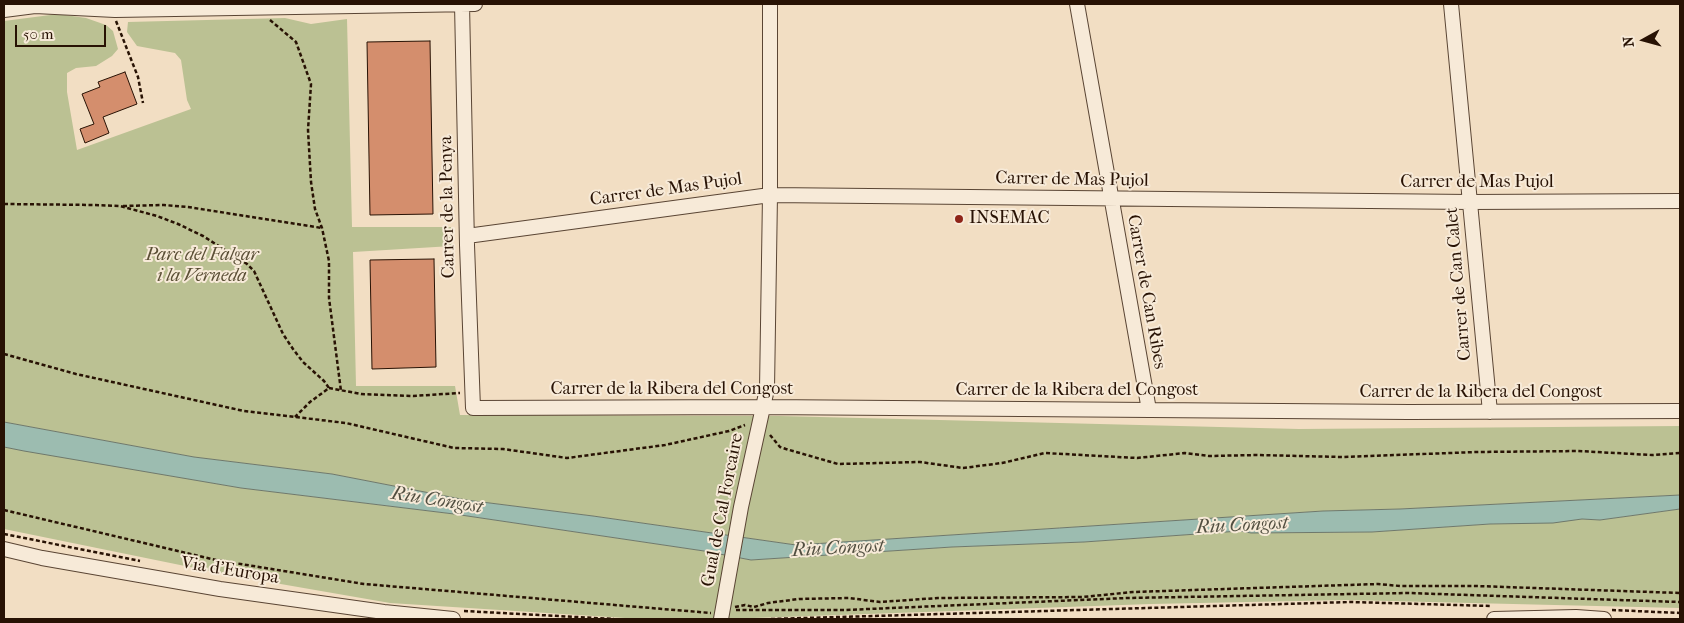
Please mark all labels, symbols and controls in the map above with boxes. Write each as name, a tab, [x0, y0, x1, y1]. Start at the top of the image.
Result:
scale bar	[18, 15, 109, 47]
north arrow	[1619, 15, 1669, 65]
text: 50 m	[23, 25, 53, 43]
text: N	[1620, 36, 1638, 48]
street label: Carrer de la Penya	[436, 135, 460, 279]
street label: Carrer de Mas Pujol	[995, 168, 1149, 192]
street label: Carrer de Mas Pujol	[589, 169, 743, 211]
street label: Carrer de Mas Pujol	[1400, 172, 1554, 194]
street label: Carrer de Can Calet	[1442, 206, 1476, 362]
place label: INSEMAC	[969, 208, 1050, 230]
marker: INSEMAC	[953, 213, 965, 225]
street label: Carrer de Can Ribes	[1122, 213, 1170, 371]
park label: Parc del Falgar i la Verneda	[145, 245, 259, 288]
street label: Carrer de la Ribera del Congost	[550, 379, 794, 401]
street label: Carrer de la Ribera del Congost	[956, 380, 1198, 402]
street label: Carrer de la Ribera del Congost	[1360, 382, 1602, 404]
street label: Gual de Cal Forcaire	[698, 431, 748, 589]
water label: Riu Congost	[390, 483, 484, 519]
water label: Riu Congost	[1195, 512, 1289, 540]
water label: Riu Congost	[791, 535, 885, 563]
street label: Via d'Europa	[180, 553, 280, 589]

